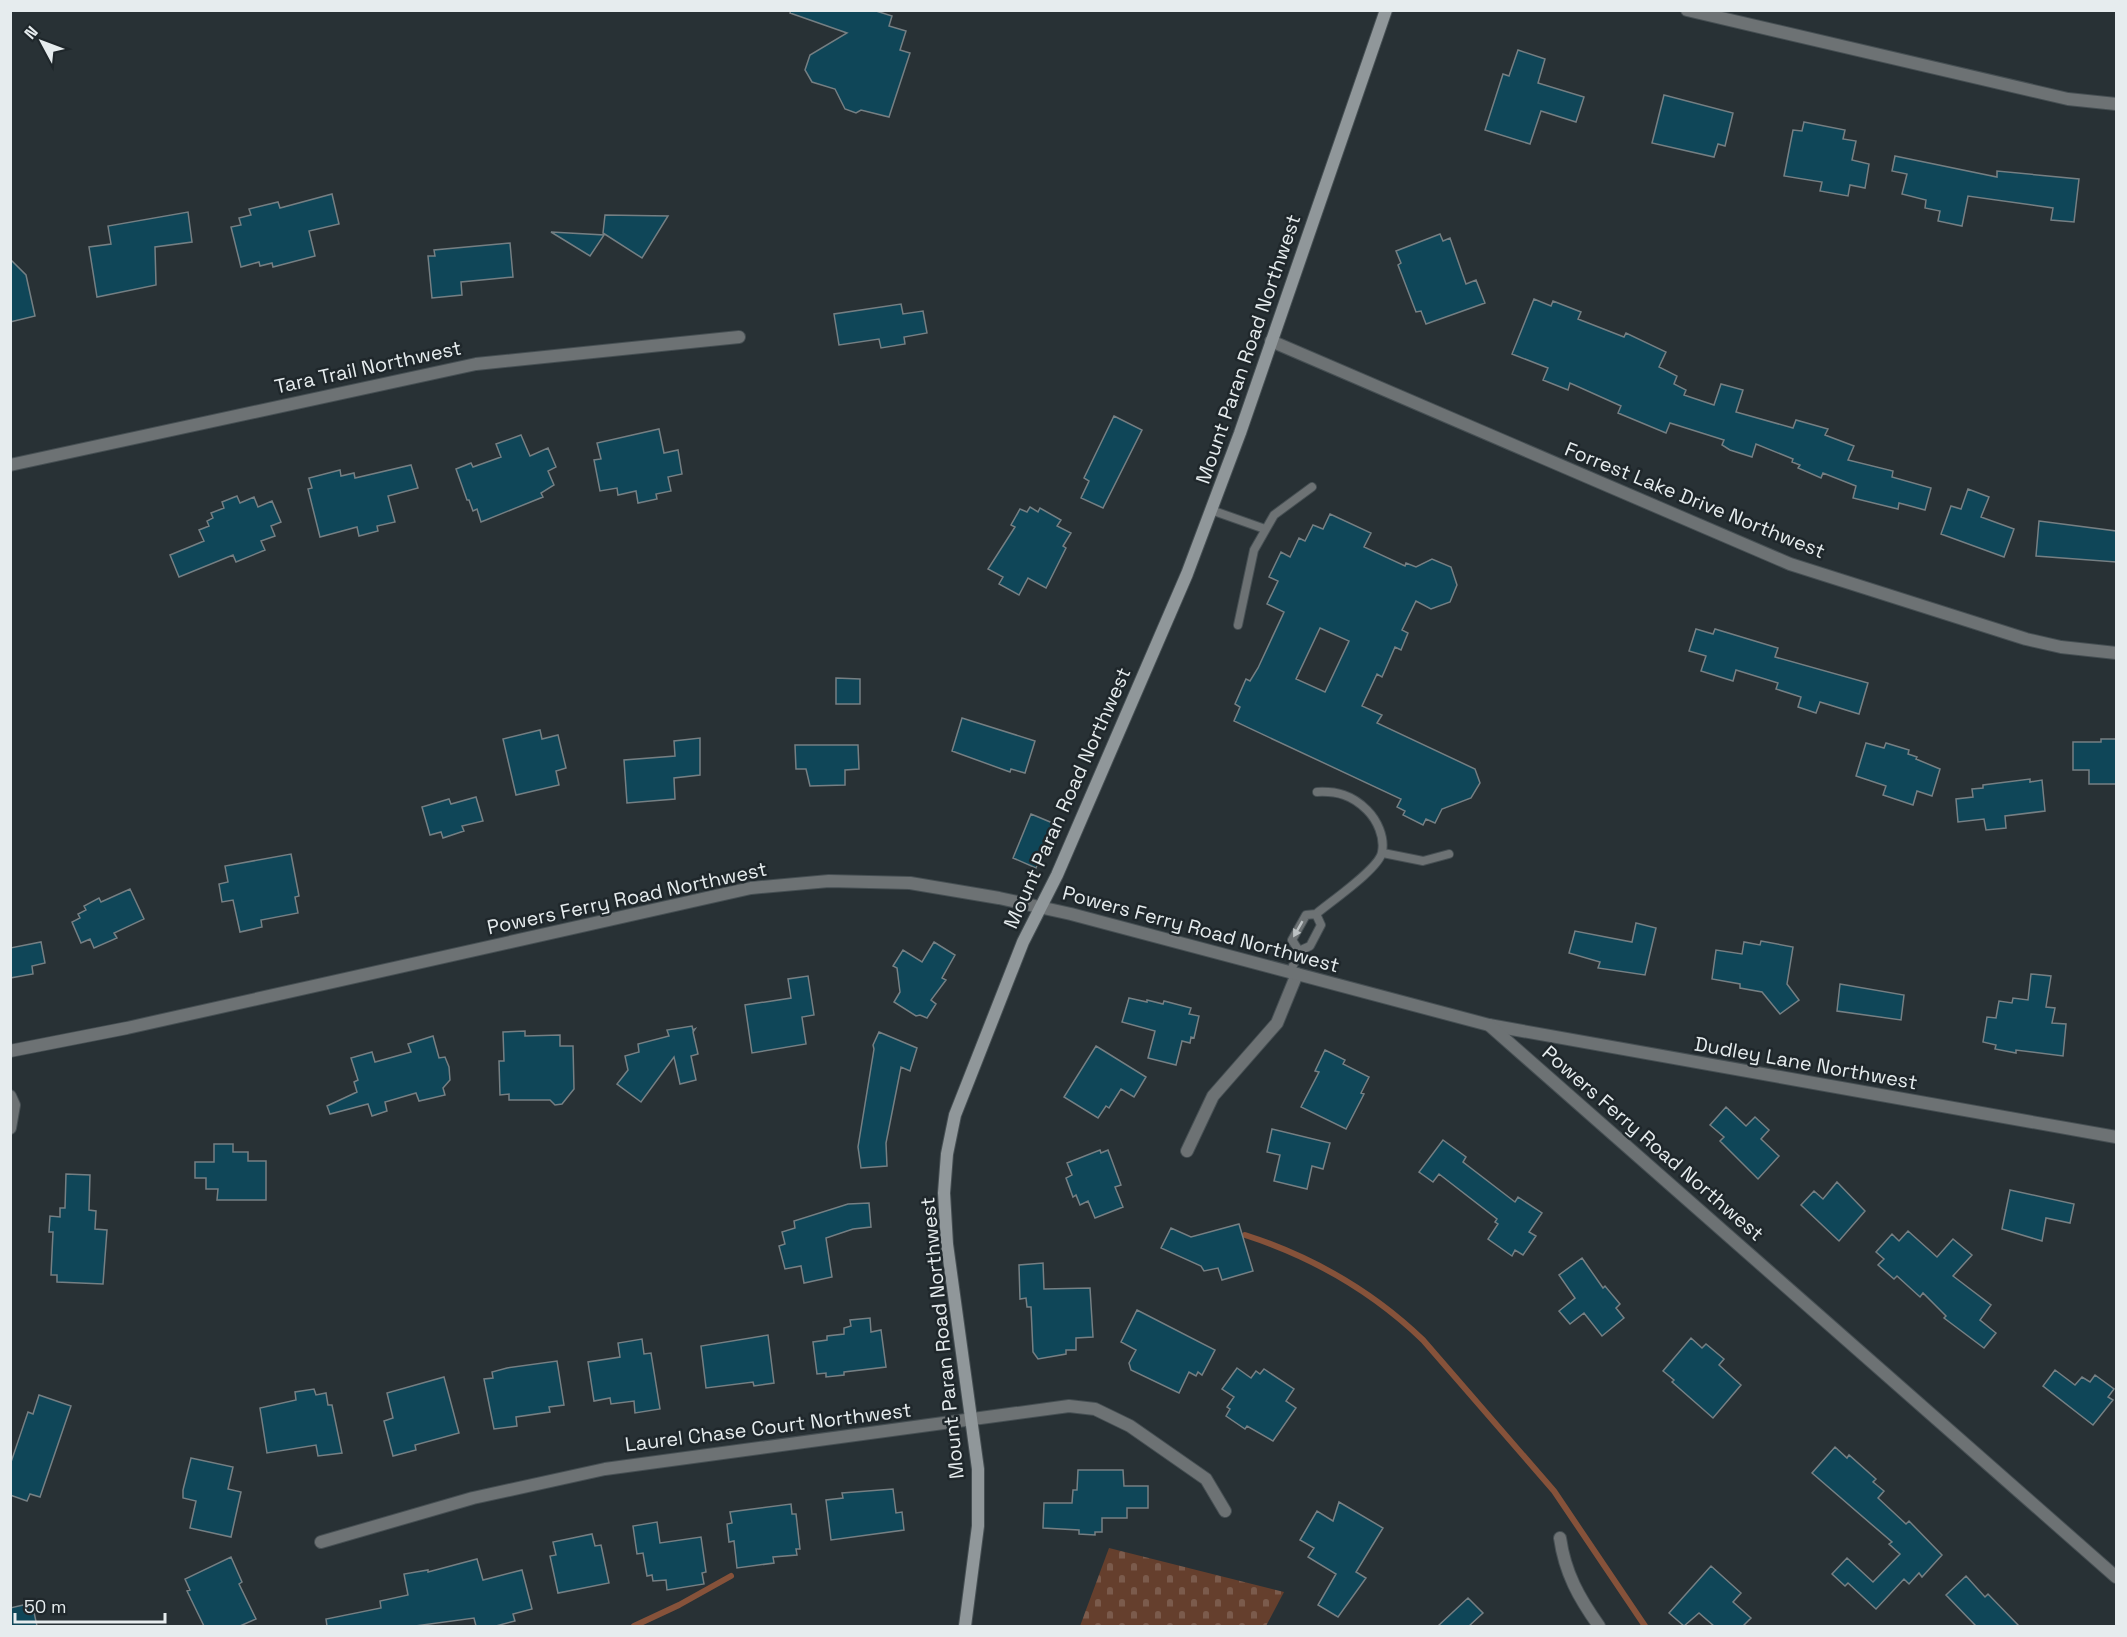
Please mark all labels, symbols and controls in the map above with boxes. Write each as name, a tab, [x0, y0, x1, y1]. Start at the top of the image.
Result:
north arrow	[12, 12, 72, 72]
text: N	[20, 22, 43, 43]
street label: Mount Paran Road Northwest	[1190, 211, 1306, 487]
street label: Tara Trail Northwest	[272, 334, 464, 400]
street label: Forrest Lake Drive Northwest	[1561, 436, 1829, 564]
street label: Mount Paran Road Northwest	[997, 663, 1137, 933]
street label: Powers Ferry Road Northwest	[485, 856, 769, 940]
street label: Powers Ferry Road Northwest	[1060, 880, 1342, 978]
one-way arrow	[1293, 921, 1304, 937]
street label: Dudley Lane Northwest	[1693, 1031, 1919, 1095]
street label: Powers Ferry Road Northwest	[1537, 1040, 1769, 1246]
street label: Mount Paran Road Northwest	[914, 1196, 970, 1480]
street label: Laurel Chase Court Northwest	[623, 1397, 913, 1457]
scale bar	[15, 1586, 165, 1624]
text: 50 m	[24, 1595, 66, 1618]

